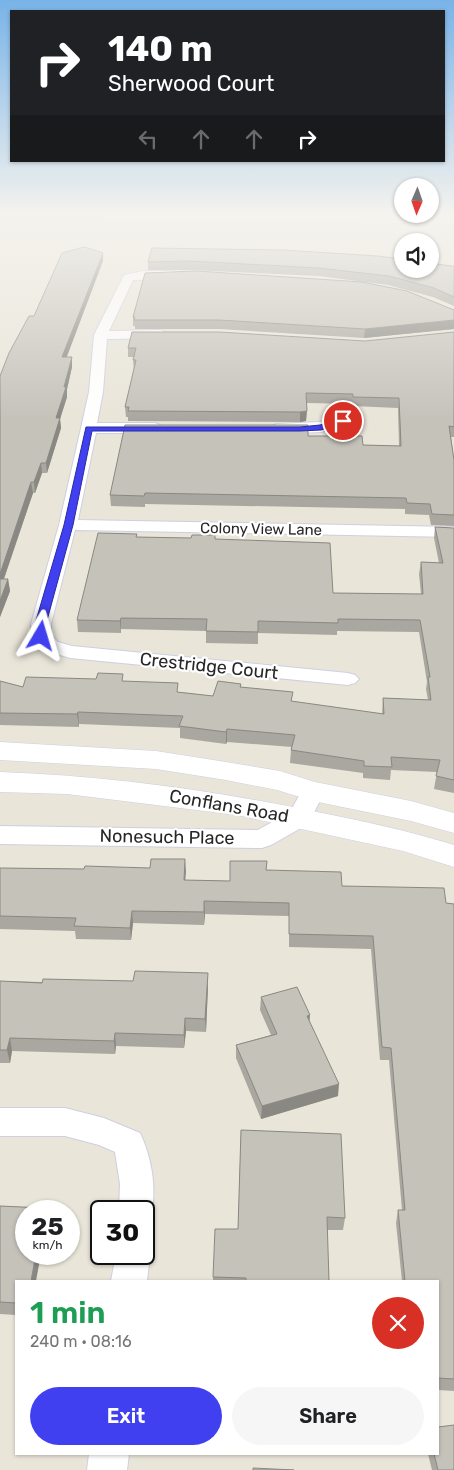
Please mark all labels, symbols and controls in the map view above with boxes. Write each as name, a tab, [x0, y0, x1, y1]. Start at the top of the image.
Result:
text: 140 m	[108, 28, 213, 70]
icon: right	[25, 30, 90, 95]
text: Sherwood Court	[108, 70, 274, 97]
icon: left	[134, 125, 162, 153]
icon: ahead	[187, 125, 215, 153]
icon: ahead	[240, 125, 268, 153]
icon: right	[293, 125, 321, 153]
north arrow	[394, 178, 439, 222]
map controls	[394, 178, 439, 278]
button: sound	[394, 233, 439, 278]
pin	[322, 400, 364, 442]
icon: arrive	[329, 407, 357, 435]
street label: Colony View Lane	[200, 519, 322, 539]
position arrow	[14, 609, 66, 661]
street label: Crestridge Court	[139, 648, 279, 684]
street label: Conflans Road	[168, 785, 290, 827]
street label: Nonesuch Place	[99, 825, 235, 849]
speed limit sign: 30	[90, 1200, 155, 1265]
text: 25	[31, 1212, 64, 1241]
text: km/h	[33, 1238, 62, 1252]
text: 1 min	[30, 1295, 105, 1331]
button: close	[372, 1297, 424, 1349]
text: 240 m · 08:16	[30, 1332, 132, 1351]
button: Exit	[30, 1387, 222, 1445]
button: Share	[232, 1387, 424, 1445]

